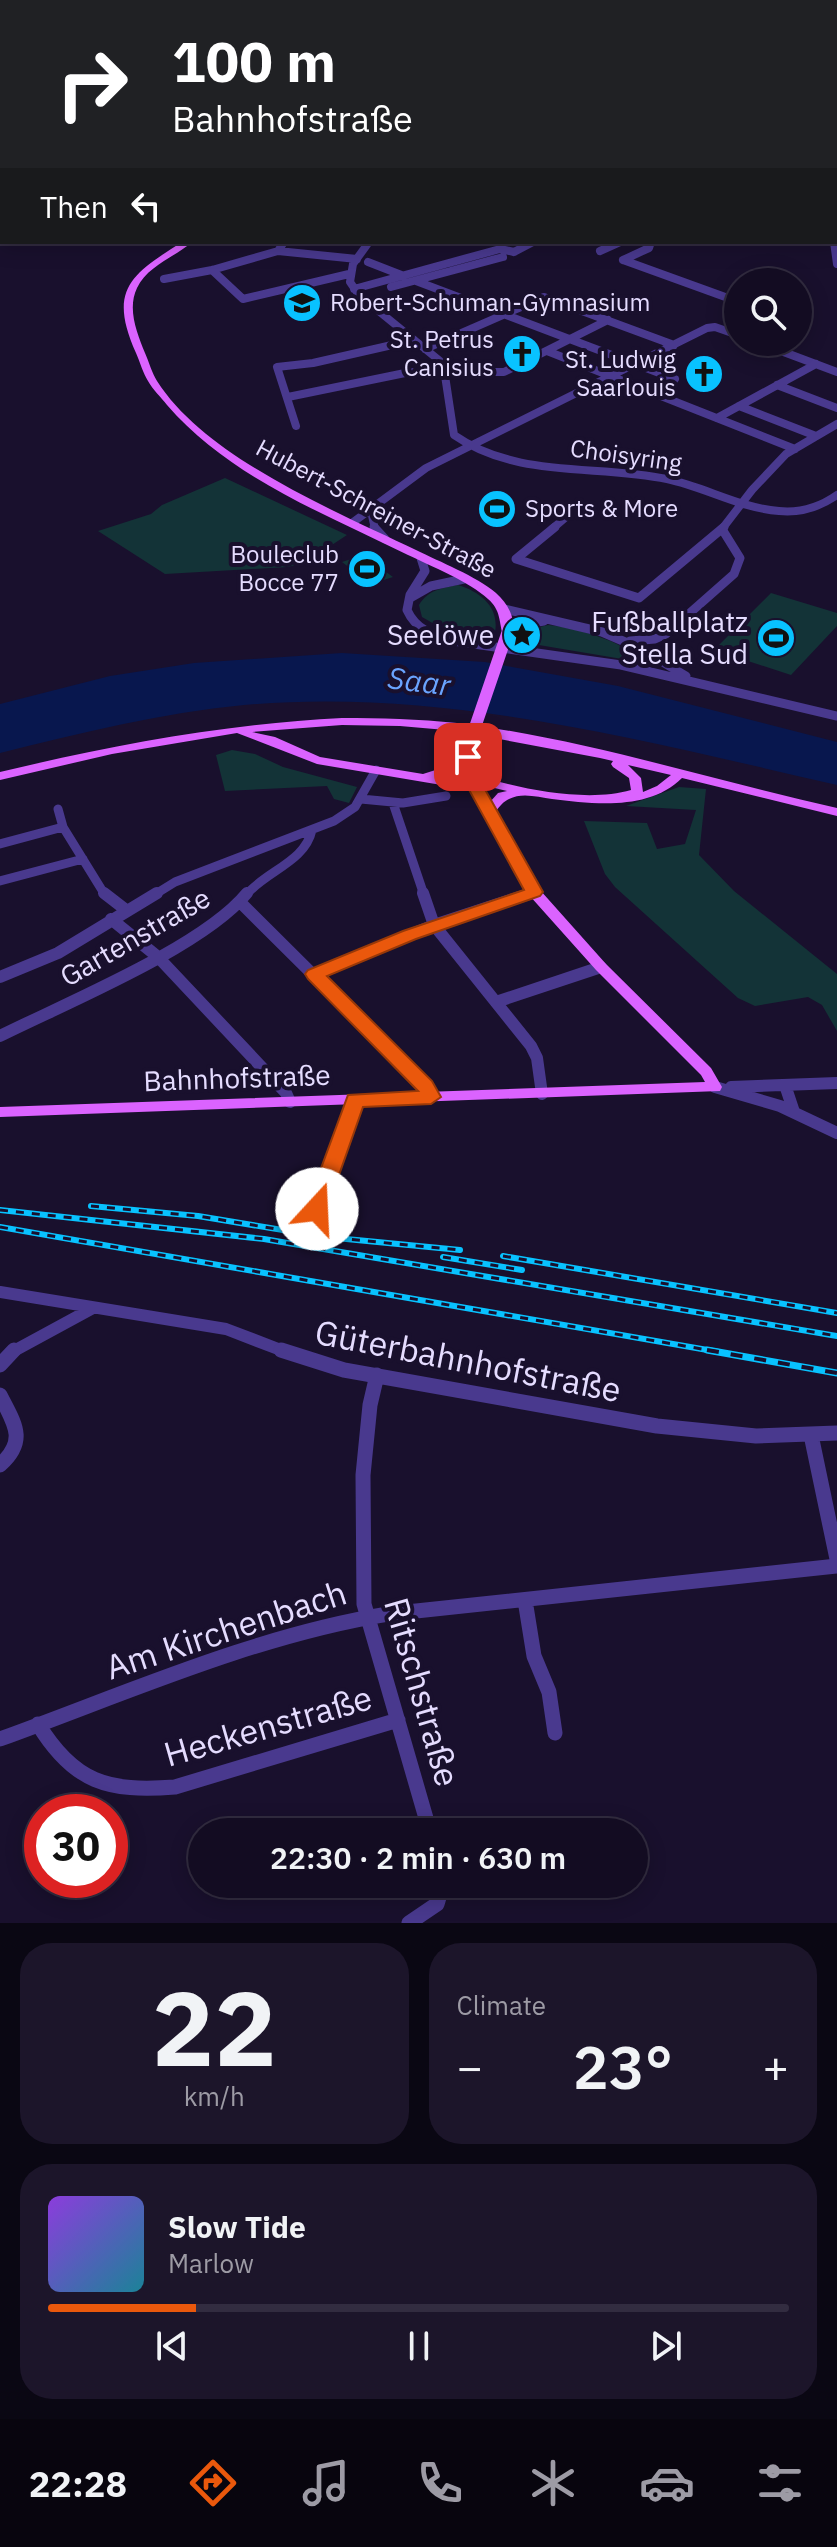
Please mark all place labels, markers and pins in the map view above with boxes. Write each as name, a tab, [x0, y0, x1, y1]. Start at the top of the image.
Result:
school or university icon: Robert-Schuman-Gymnasium	[281, 282, 323, 324]
place label: Robert-Schuman-Gymnasium	[330, 286, 650, 318]
place label: St. Petrus Canisius	[390, 323, 494, 383]
church icon: St. Petrus Canisius	[501, 333, 543, 375]
place label: St. Ludwig Saarlouis	[565, 343, 676, 403]
church icon: St. Ludwig Saarlouis	[683, 353, 725, 395]
sports icon: Sports & More	[476, 488, 518, 530]
place label: Sports & More	[525, 492, 678, 524]
place label: Bouleclub Bocce 77	[230, 538, 339, 598]
sports icon: Bouleclub Bocce 77	[346, 548, 388, 590]
place label: Fußballplatz Stella Sud	[591, 603, 748, 672]
place icon: Seelöwe	[501, 614, 543, 656]
place label: Seelöwe	[387, 616, 494, 653]
sports icon: Fußballplatz Stella Sud	[755, 617, 797, 659]
pin	[434, 723, 502, 791]

